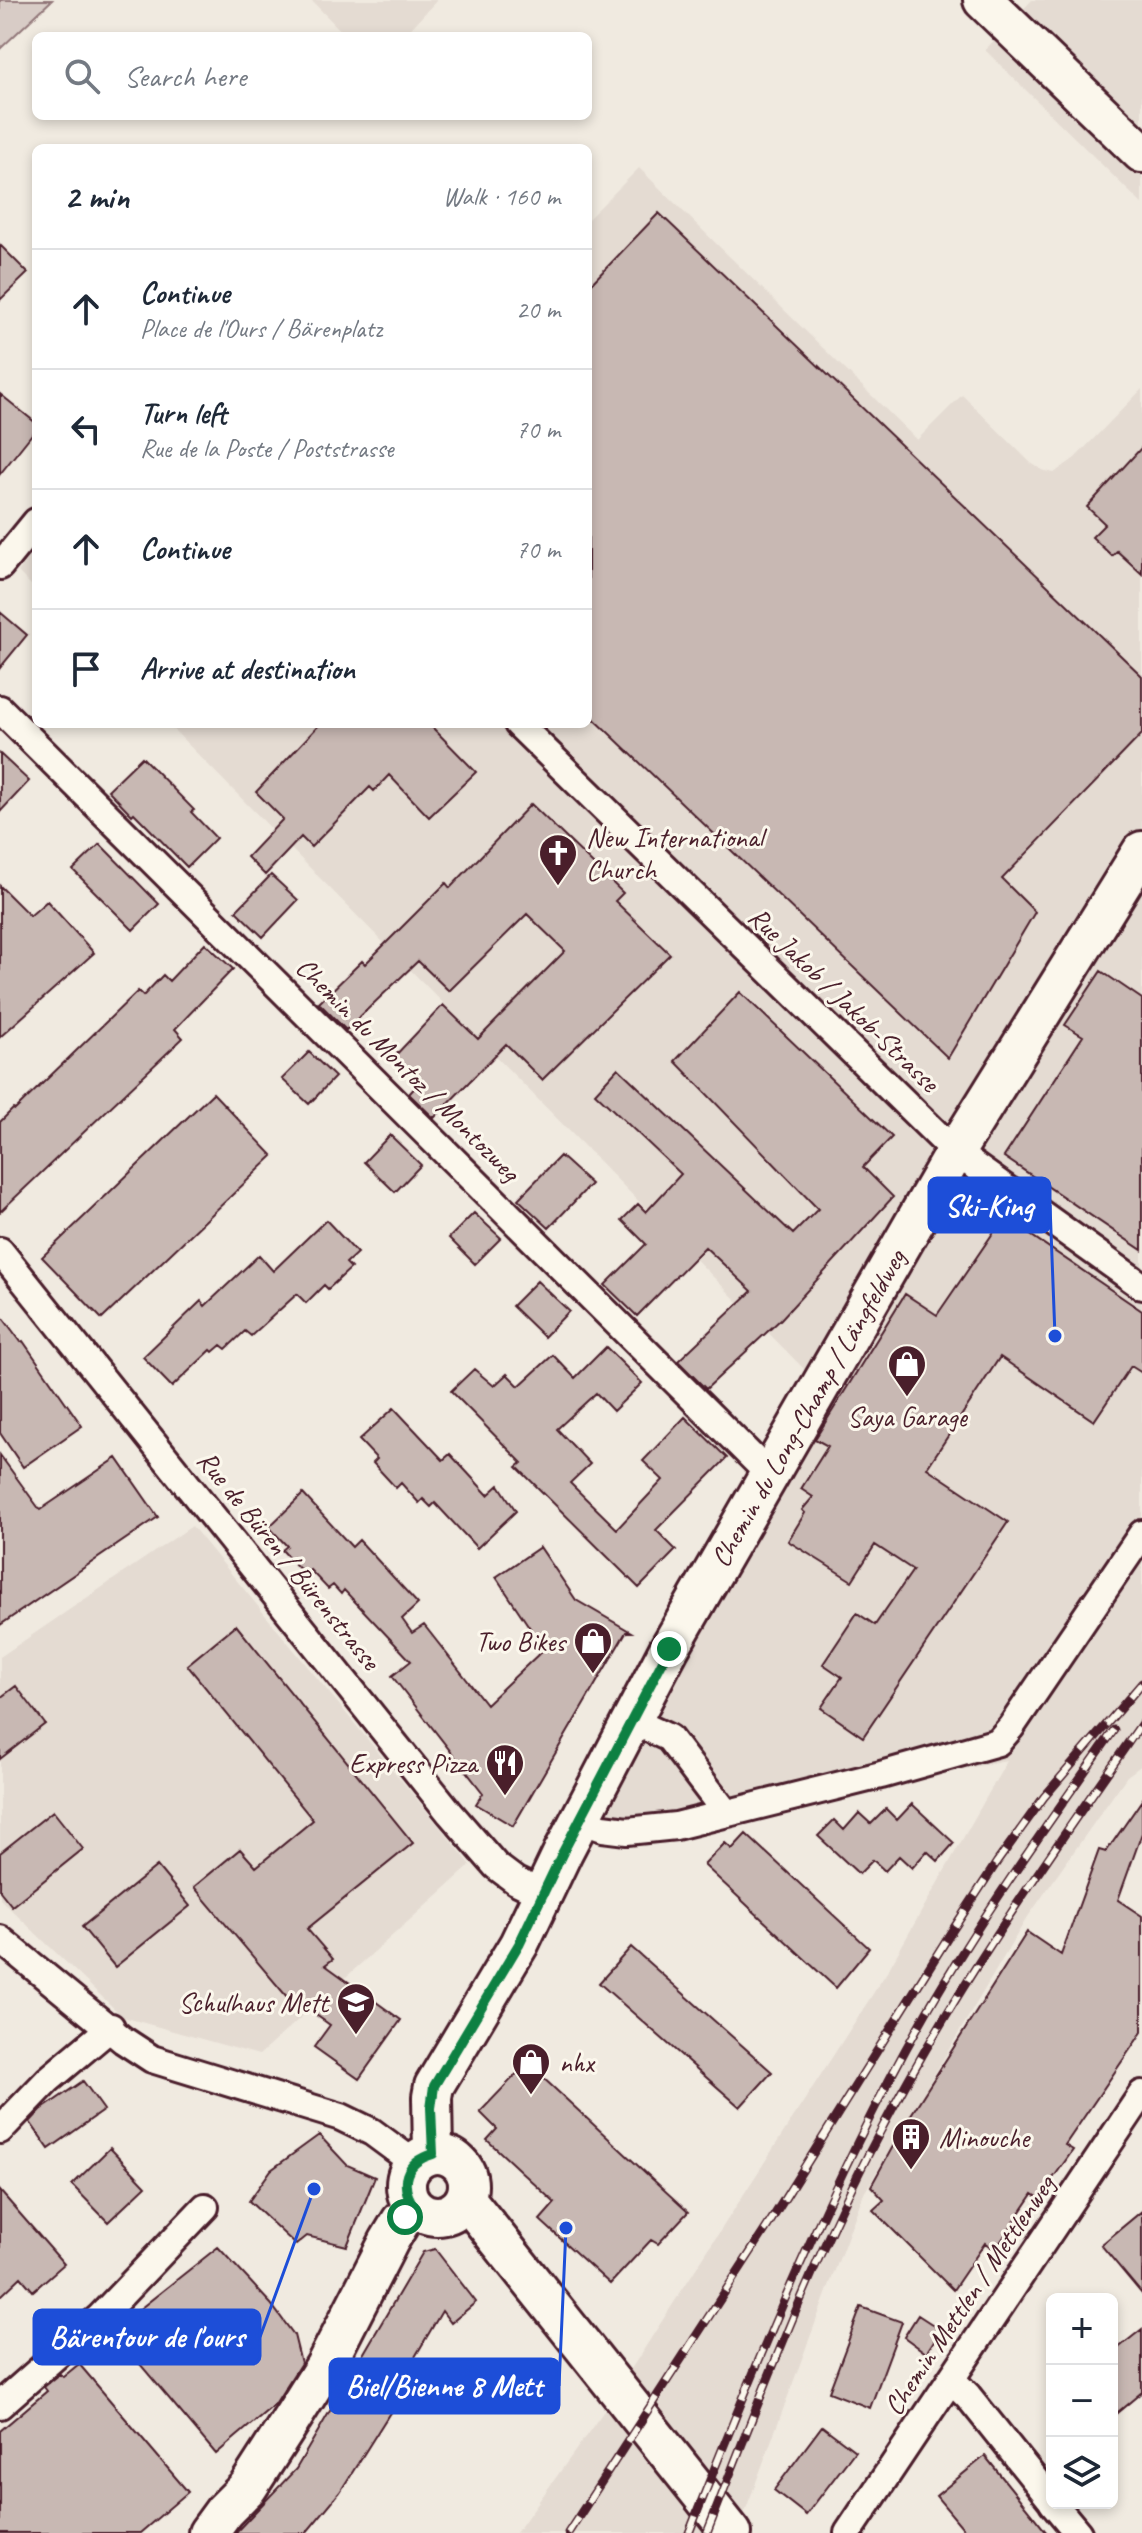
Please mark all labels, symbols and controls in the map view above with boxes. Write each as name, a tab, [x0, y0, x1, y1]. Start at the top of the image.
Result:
search box	[32, 32, 592, 120]
icon: search	[60, 54, 104, 98]
text: Search here	[124, 57, 246, 95]
text: 2 min	[64, 175, 129, 218]
text: Walk · 160 m	[443, 180, 560, 213]
text: Continue	[140, 274, 230, 312]
icon: ahead	[64, 287, 108, 331]
text: 20 m	[516, 293, 560, 326]
text: Place de l'Ours / Bärenplatz	[140, 312, 382, 345]
text: Turn left	[140, 394, 227, 432]
icon: left	[64, 407, 108, 451]
text: 70 m	[516, 413, 560, 446]
text: Rue de la Poste / Poststrasse	[140, 432, 393, 465]
icon: ahead	[64, 527, 108, 571]
text: Continue	[140, 530, 230, 568]
text: 70 m	[516, 533, 560, 566]
icon: arrive	[64, 647, 108, 691]
text: Arrive at destination	[140, 650, 355, 688]
place label: New International Church	[586, 820, 768, 887]
church icon: New International Church	[537, 832, 579, 887]
street label: Rue Jakob / Jakob-Strasse	[741, 899, 948, 1100]
street label: Chemin du Montoz / Montozweg	[289, 950, 529, 1190]
callout: Ski-King	[929, 1178, 1050, 1232]
text: Ski-King	[945, 1187, 1036, 1225]
street label: Chemin du Long-Champ / Längfeldweg	[703, 1242, 914, 1573]
shop icon: Saya Garage	[886, 1343, 928, 1398]
place label: Saya Garage	[847, 1399, 969, 1434]
street label: Rue de Büren / Bürenstrasse	[190, 1443, 389, 1678]
shop icon: Two Bikes	[572, 1620, 614, 1675]
place label: Two Bikes	[475, 1624, 567, 1659]
route end	[651, 1631, 687, 1667]
restaurant icon: Express Pizza	[484, 1742, 526, 1797]
place label: Express Pizza	[349, 1746, 480, 1781]
school or university icon: Schulhaus Mett	[335, 1981, 377, 2036]
place label: Schulhaus Mett	[179, 1985, 331, 2020]
shop icon: nhx	[510, 2041, 552, 2096]
place label: nhx	[559, 2045, 596, 2080]
building icon: Minouche	[890, 2116, 932, 2171]
place label: Minouche	[939, 2120, 1031, 2155]
street label: Chemin Mettlen / Mettlenweg	[876, 2167, 1063, 2422]
route start	[387, 2199, 423, 2235]
map controls	[1046, 2293, 1118, 2509]
button: +	[1046, 2293, 1118, 2365]
callout: Bärentour de l'ours	[34, 2310, 260, 2364]
text: Bärentour de l'ours	[50, 2318, 248, 2356]
callout: Biel/Bienne 8 Mett	[330, 2359, 559, 2413]
button: −	[1046, 2365, 1118, 2437]
text: Biel/Bienne 8 Mett	[346, 2367, 545, 2405]
button: layers	[1046, 2437, 1118, 2509]

